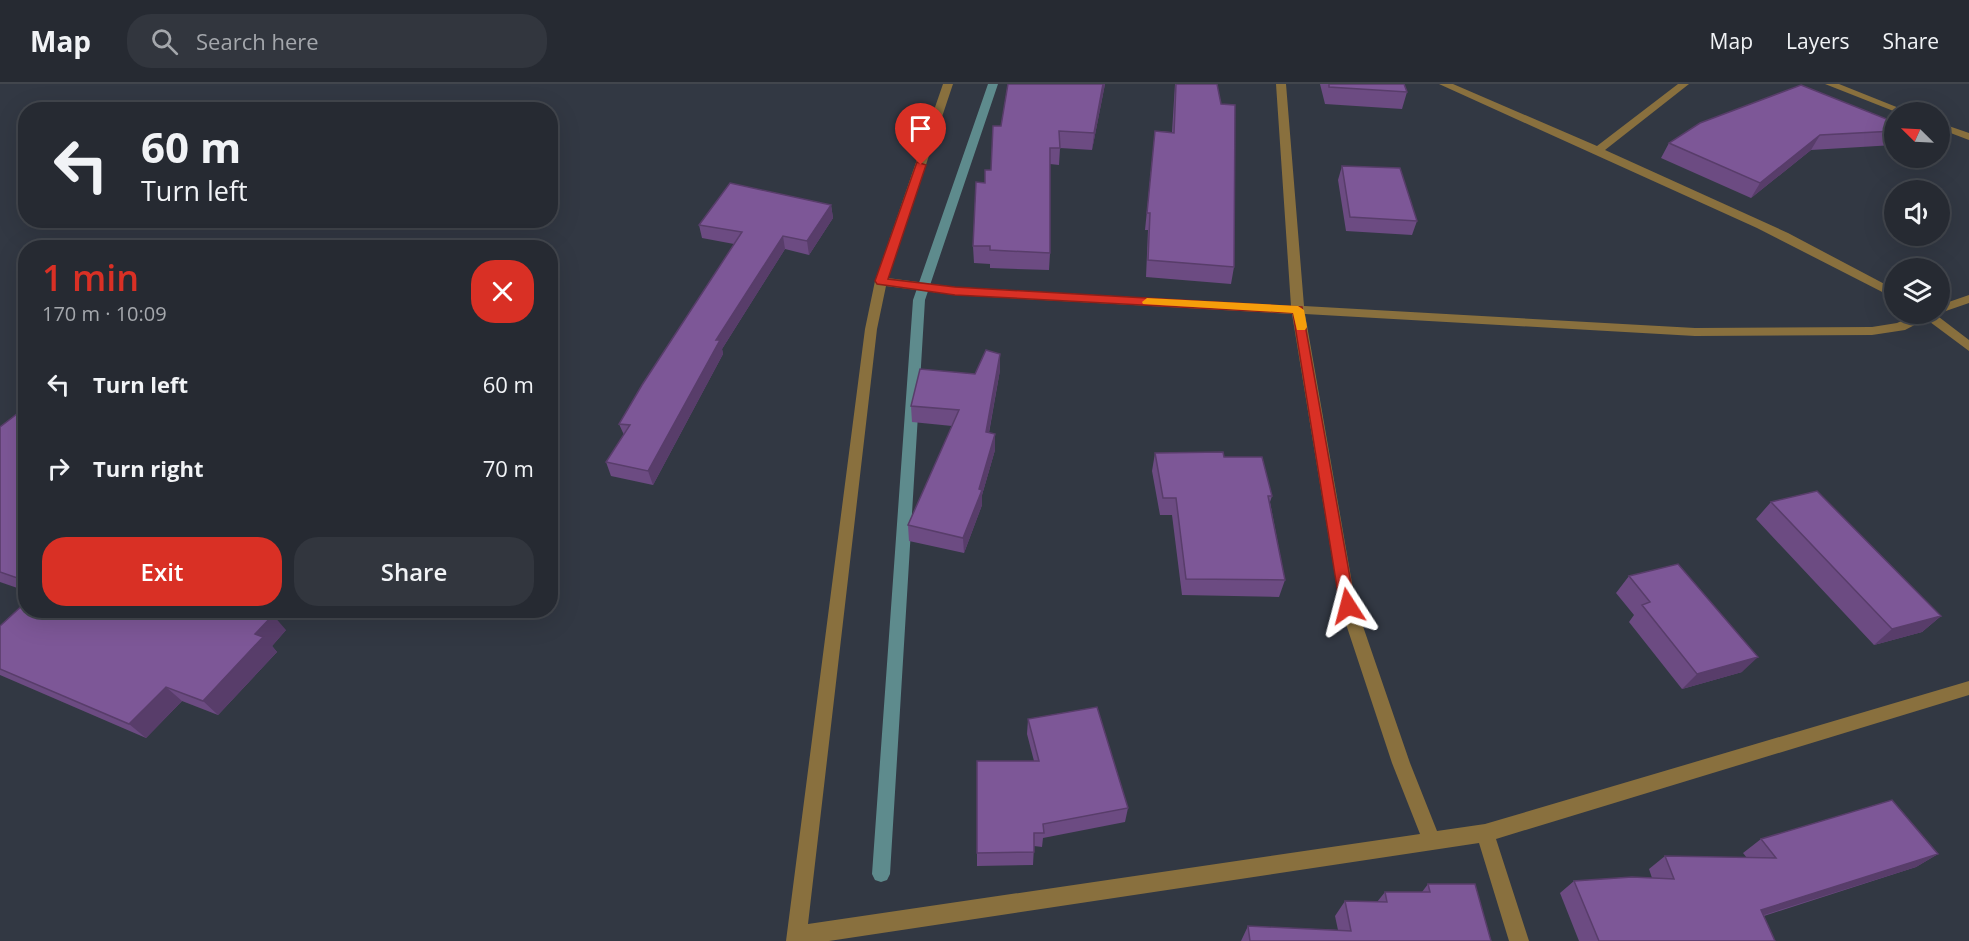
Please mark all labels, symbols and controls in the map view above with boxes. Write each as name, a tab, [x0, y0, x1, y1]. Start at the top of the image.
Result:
search box	[127, 14, 547, 68]
text: Map	[30, 22, 91, 60]
icon: search	[148, 25, 181, 58]
text: Search here	[196, 26, 319, 56]
text: Map	[1710, 27, 1753, 55]
text: Layers	[1786, 27, 1850, 55]
text: Share	[1883, 27, 1939, 55]
north arrow	[1884, 102, 1950, 168]
map controls	[1884, 102, 1950, 324]
pin	[895, 103, 946, 165]
icon: arrive	[904, 112, 937, 145]
text: 60 m	[141, 118, 241, 175]
icon: left	[42, 126, 120, 204]
text: Turn left	[141, 172, 248, 209]
button: sound	[1884, 180, 1950, 246]
text: 1 min	[42, 253, 139, 302]
button: layers	[1884, 258, 1950, 324]
button: close	[471, 260, 534, 323]
text: 170 m · 10:09	[42, 300, 167, 327]
icon: left	[42, 368, 75, 401]
text: Turn left	[93, 369, 188, 399]
text: 60 m	[483, 369, 534, 399]
icon: right	[42, 452, 75, 485]
text: Turn right	[93, 453, 204, 483]
text: 70 m	[483, 453, 534, 483]
button: Exit	[42, 537, 282, 606]
button: Share	[294, 537, 534, 606]
position arrow	[1316, 574, 1380, 638]

